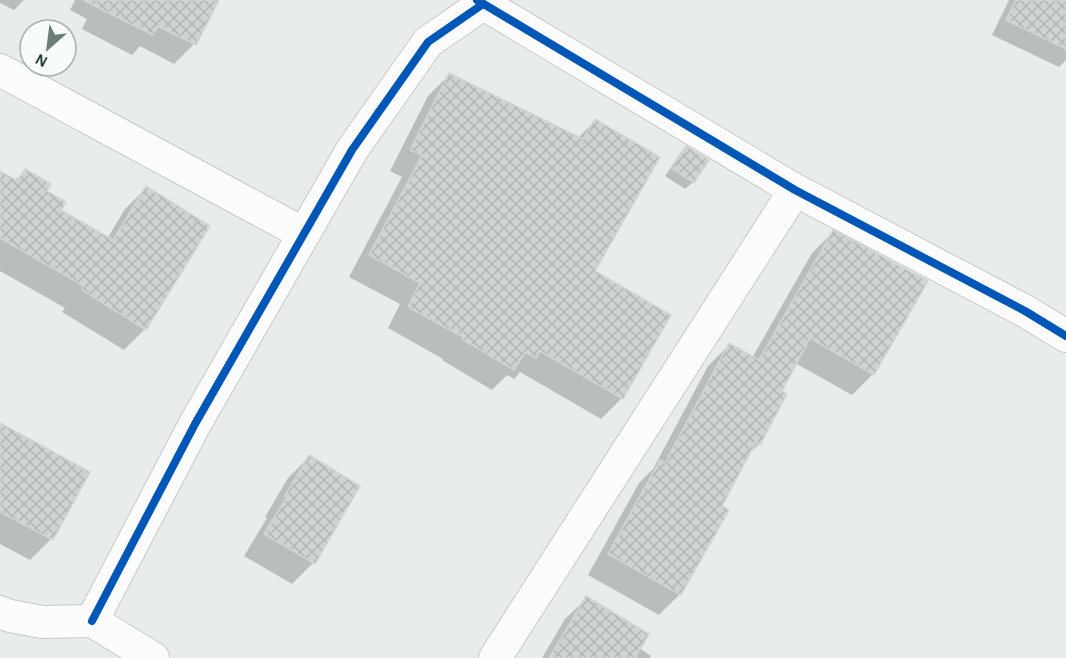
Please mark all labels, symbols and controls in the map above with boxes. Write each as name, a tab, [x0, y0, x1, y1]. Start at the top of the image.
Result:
north arrow	[18, 18, 78, 78]
text: N	[33, 51, 50, 70]

